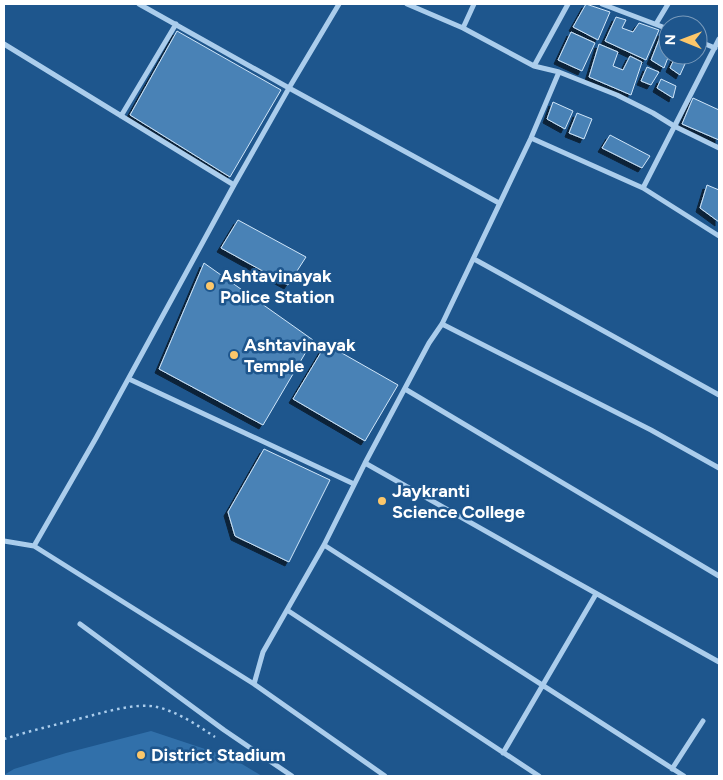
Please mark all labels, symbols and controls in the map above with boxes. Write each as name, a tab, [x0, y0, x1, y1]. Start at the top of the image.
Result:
north arrow	[658, 15, 708, 65]
text: N	[662, 34, 679, 45]
place label: Ashtavinayak Police Station	[220, 265, 335, 308]
marker: Ashtavinayak Police Station	[204, 280, 216, 292]
place label: Ashtavinayak Temple	[244, 334, 356, 377]
marker: Ashtavinayak Temple	[228, 349, 240, 361]
place label: Jaykranti Science College	[392, 480, 525, 523]
marker: Jaykranti Science College	[376, 495, 388, 507]
place label: District Stadium	[151, 744, 286, 766]
marker: District Stadium	[135, 749, 147, 761]

